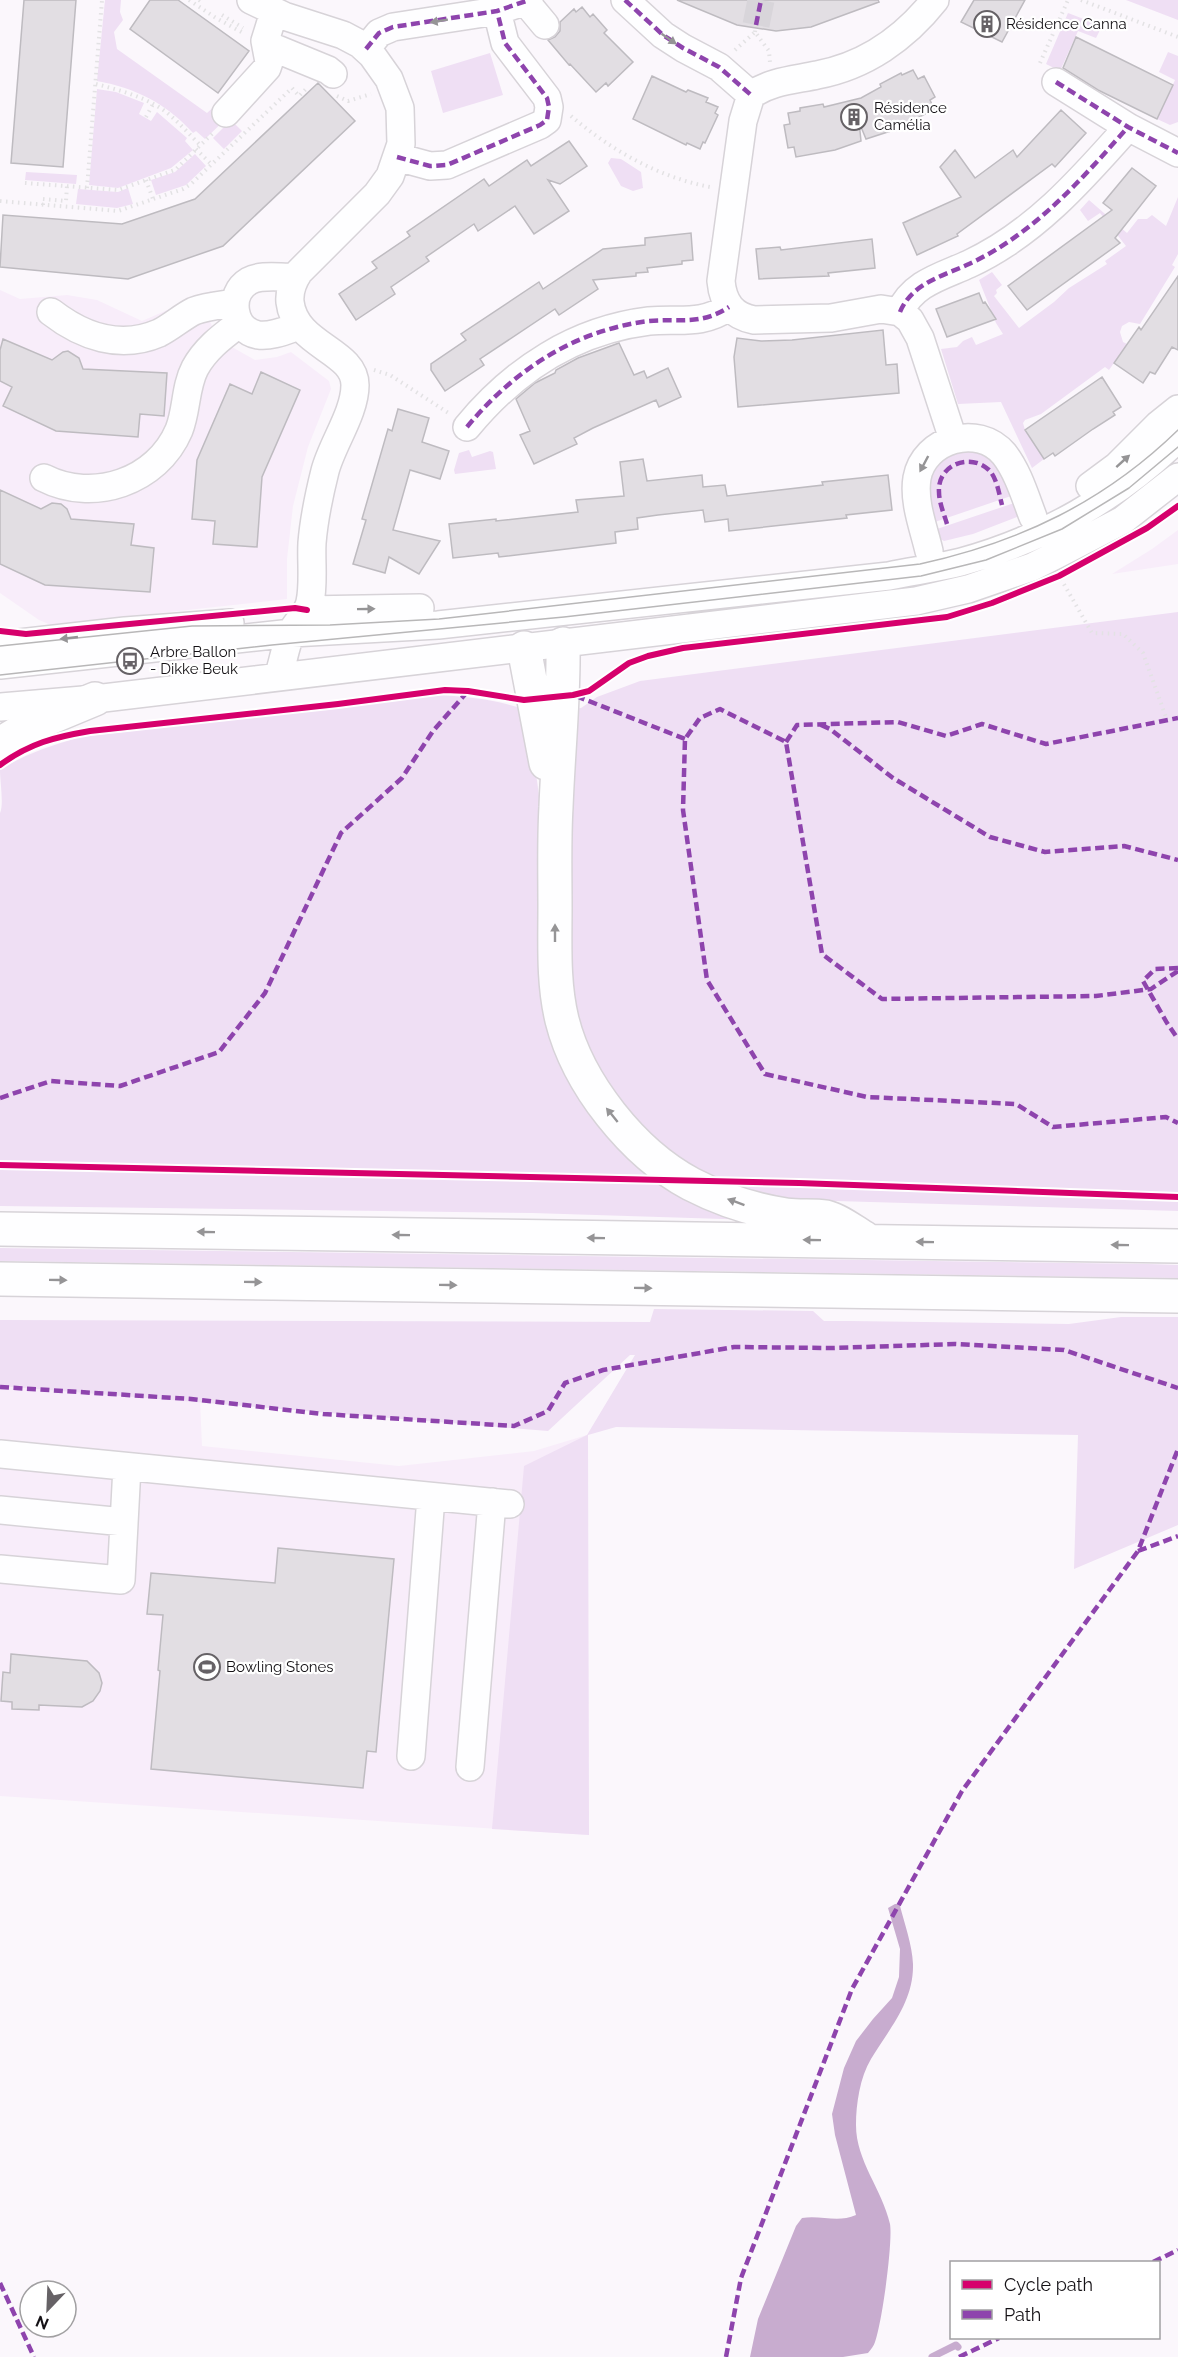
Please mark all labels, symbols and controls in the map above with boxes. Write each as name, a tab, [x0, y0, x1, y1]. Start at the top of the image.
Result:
building icon: Résidence Canna	[972, 9, 1002, 39]
place label: Résidence Canna	[1006, 15, 1127, 33]
one-way arrow	[429, 16, 448, 25]
one-way arrow	[661, 33, 677, 44]
place label: Résidence Camélia	[874, 99, 947, 134]
building icon: Résidence Camélia	[839, 102, 869, 132]
one-way arrow	[1116, 454, 1131, 468]
one-way arrow	[919, 456, 929, 473]
one-way arrow	[356, 604, 375, 614]
one-way arrow	[59, 633, 78, 642]
place label: Arbre Ballon - Dikke Beuk	[150, 643, 238, 678]
bus stop icon: Arbre Ballon - Dikke Beuk	[115, 646, 145, 676]
one-way arrow	[550, 924, 560, 943]
one-way arrow	[605, 1107, 618, 1123]
one-way arrow	[727, 1197, 745, 1207]
one-way arrow	[196, 1227, 215, 1237]
one-way arrow	[391, 1230, 410, 1240]
one-way arrow	[586, 1233, 605, 1242]
one-way arrow	[802, 1236, 821, 1245]
one-way arrow	[915, 1237, 934, 1247]
one-way arrow	[1110, 1240, 1129, 1250]
one-way arrow	[49, 1275, 68, 1285]
one-way arrow	[244, 1278, 263, 1287]
one-way arrow	[439, 1280, 458, 1290]
one-way arrow	[634, 1283, 653, 1293]
sports icon: Bowling Stones	[192, 1652, 222, 1682]
place label: Bowling Stones	[226, 1658, 334, 1676]
legend	[950, 2261, 1160, 2339]
text: Cycle path	[1004, 2274, 1093, 2295]
north arrow	[18, 2279, 78, 2339]
text: Path	[1004, 2304, 1041, 2325]
text: N	[33, 2311, 52, 2333]

